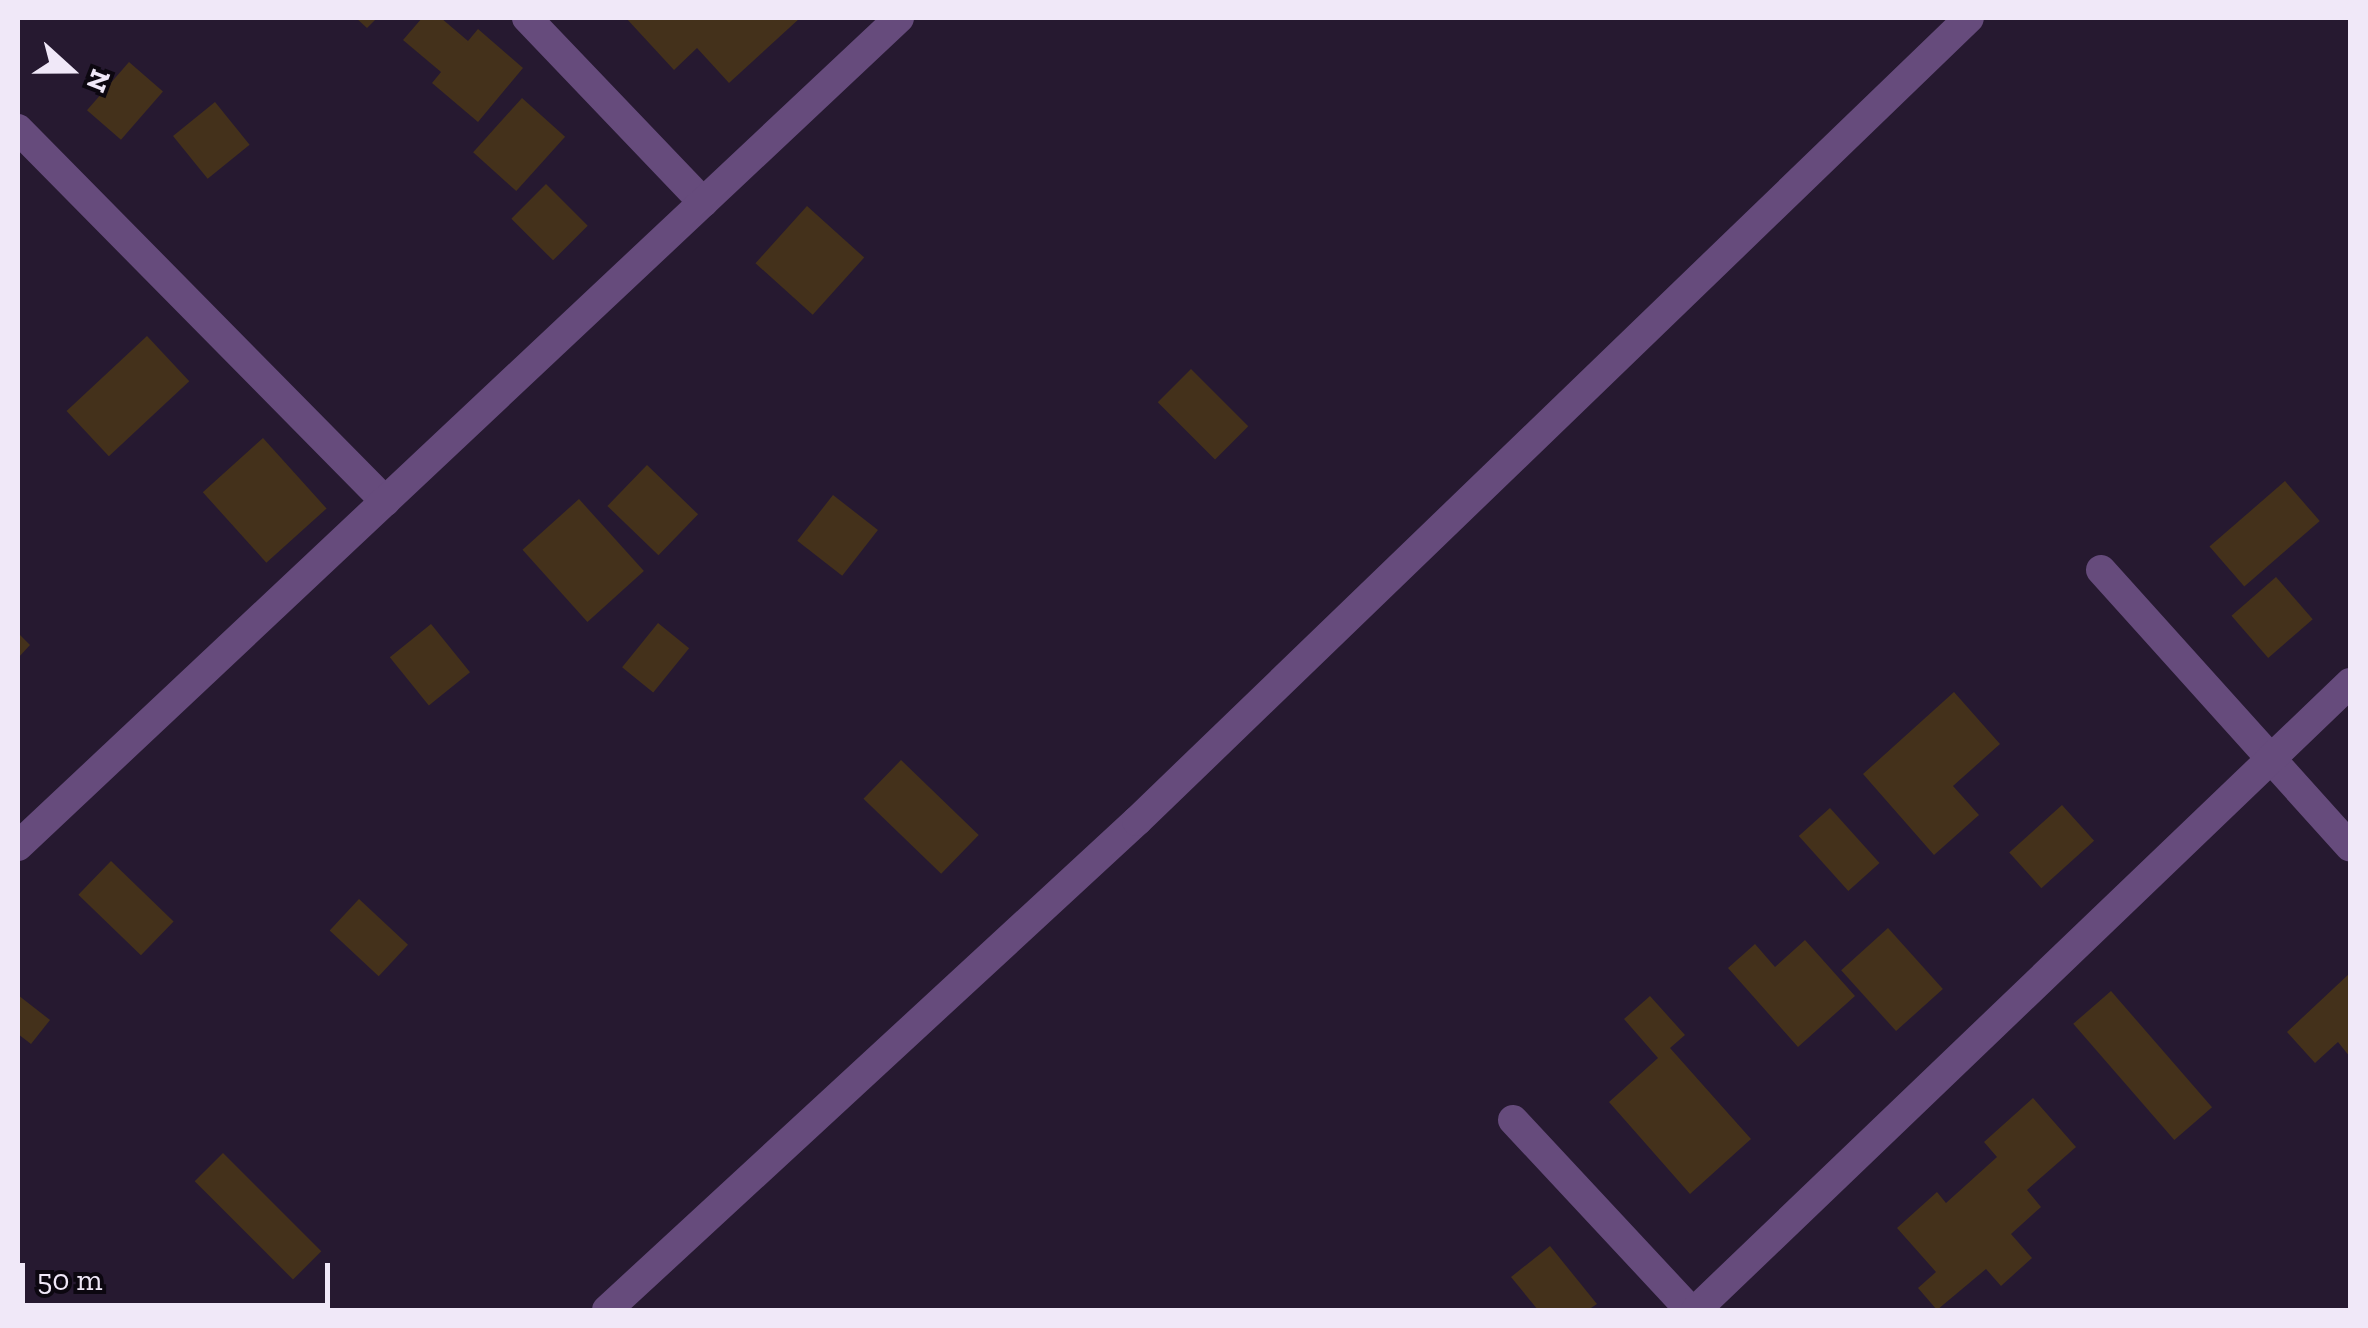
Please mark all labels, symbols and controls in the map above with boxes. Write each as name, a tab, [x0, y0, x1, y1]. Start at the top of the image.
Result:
north arrow	[20, 20, 120, 120]
text: N	[79, 65, 118, 97]
scale bar	[25, 1243, 335, 1305]
text: 50 m	[37, 1262, 102, 1298]

